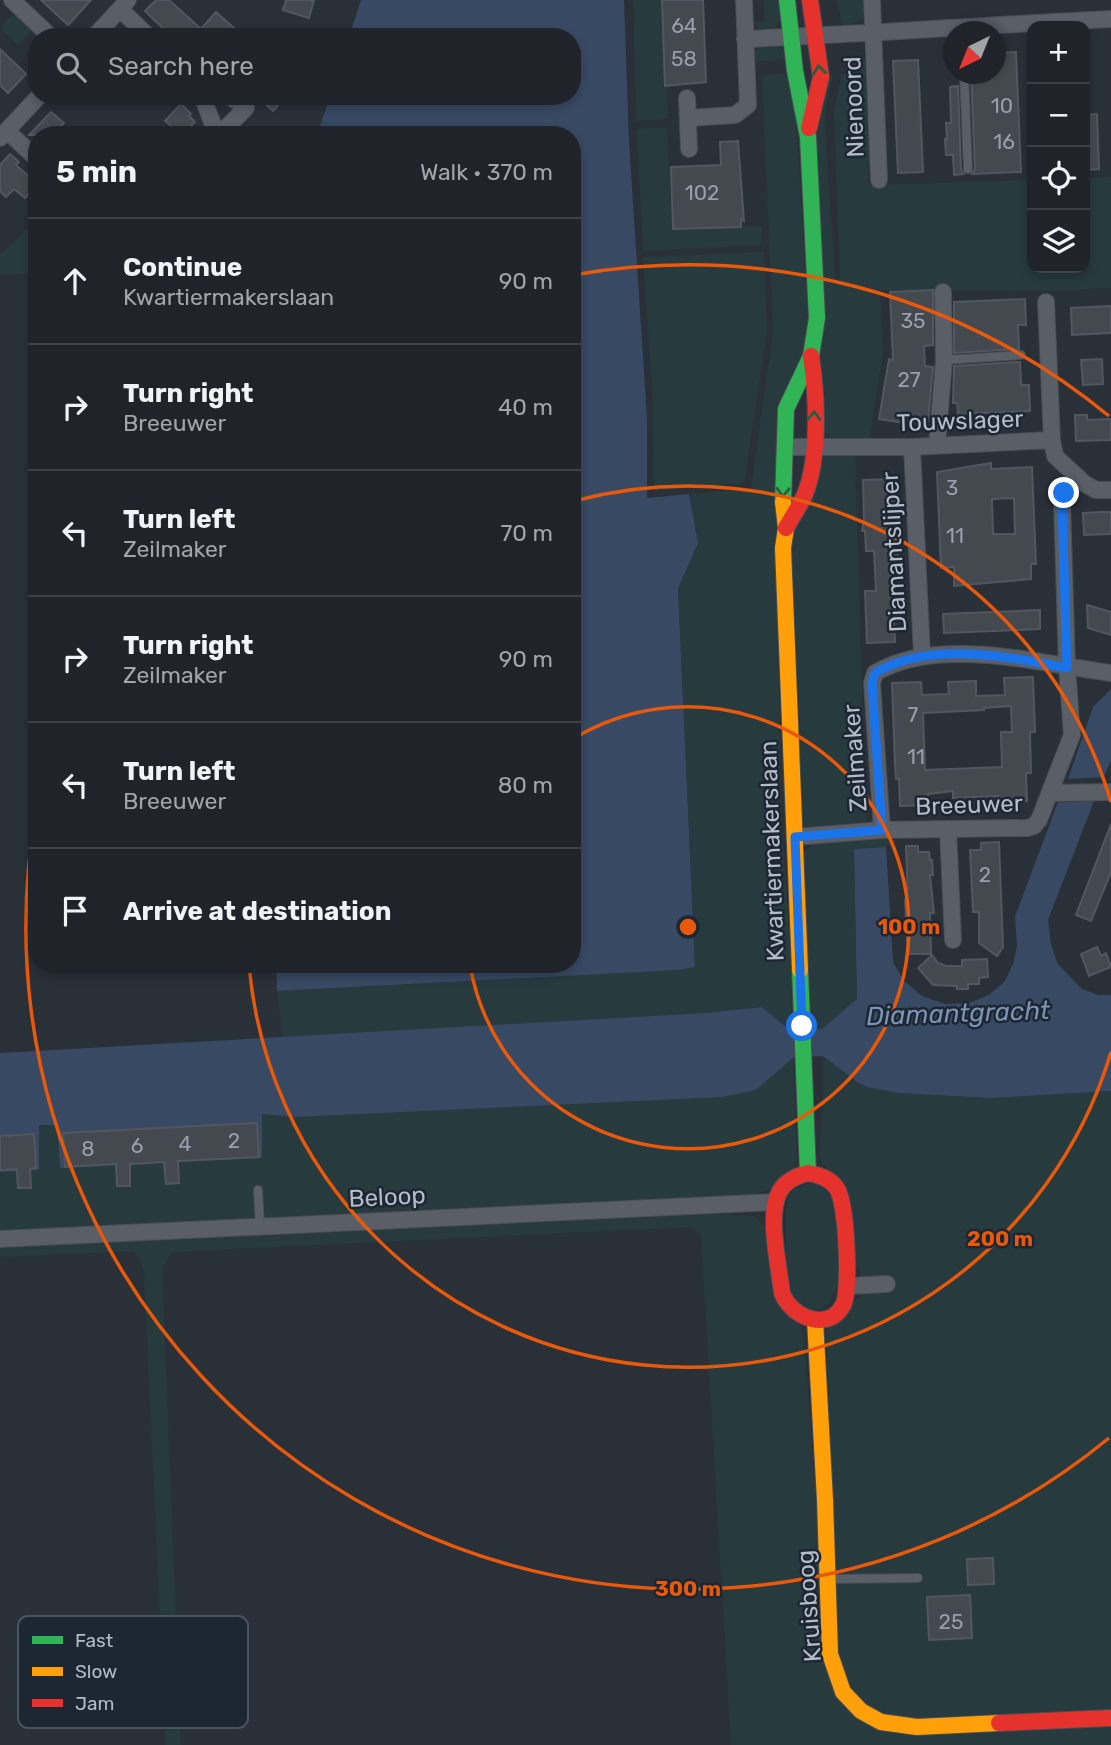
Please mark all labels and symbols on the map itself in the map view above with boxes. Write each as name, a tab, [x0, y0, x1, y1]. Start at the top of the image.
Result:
house number: 64	[671, 13, 697, 38]
north arrow	[943, 21, 1006, 84]
house number: 58	[671, 46, 697, 71]
street label: Nienoord	[838, 56, 870, 158]
one-way arrow	[811, 64, 826, 76]
house number: 10	[991, 93, 1013, 118]
house number: 16	[993, 129, 1015, 154]
house number: 102	[685, 180, 719, 205]
house number: 35	[900, 308, 926, 333]
house number: 27	[897, 367, 921, 392]
street label: Touwslager	[896, 405, 1024, 437]
one-way arrow	[806, 411, 821, 422]
street label: Diamantslijper	[876, 471, 912, 633]
house number: 3	[946, 475, 958, 500]
route end	[1048, 477, 1079, 508]
one-way arrow	[776, 487, 791, 498]
house number: 11	[946, 523, 964, 548]
house number: 7	[908, 702, 919, 727]
street label: Zeilmaker	[837, 703, 873, 813]
street label: Kwartiermakerslaan	[754, 740, 790, 962]
house number: 11	[907, 744, 925, 769]
street label: Breeuwer	[915, 789, 1023, 821]
house number: 2	[979, 862, 991, 887]
text: 100 m	[878, 914, 940, 939]
centre of rings	[676, 915, 700, 939]
water label: Diamantgracht	[866, 995, 1051, 1032]
route start	[786, 1010, 817, 1041]
house number: 2	[228, 1128, 240, 1153]
house number: 4	[178, 1131, 192, 1156]
house number: 6	[131, 1133, 143, 1158]
house number: 8	[81, 1136, 95, 1161]
street label: Beloop	[348, 1181, 426, 1213]
text: 200 m	[967, 1226, 1033, 1251]
street label: Kruisboog	[791, 1549, 827, 1663]
text: 300 m	[655, 1576, 721, 1601]
house number: 25	[939, 1609, 963, 1634]
legend	[18, 1616, 248, 1728]
text: Fast	[75, 1629, 114, 1652]
text: Slow	[75, 1660, 117, 1683]
text: Jam	[75, 1692, 114, 1715]

